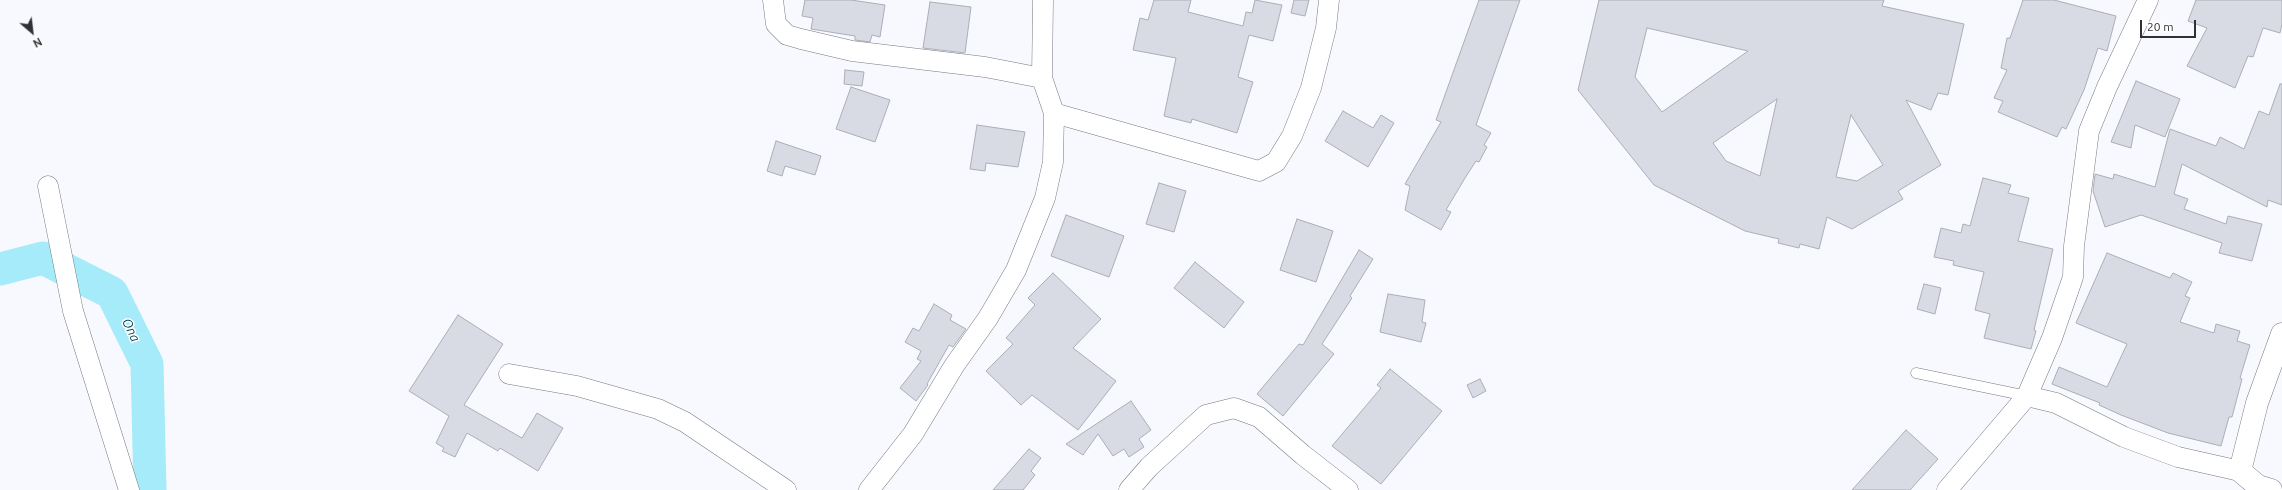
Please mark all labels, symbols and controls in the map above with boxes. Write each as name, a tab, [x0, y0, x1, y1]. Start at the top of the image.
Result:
north arrow	[12, 12, 52, 52]
scale bar	[2142, 12, 2198, 38]
text: 20 m	[2147, 20, 2174, 33]
text: N	[31, 35, 44, 50]
water label: Ona	[119, 316, 143, 344]

